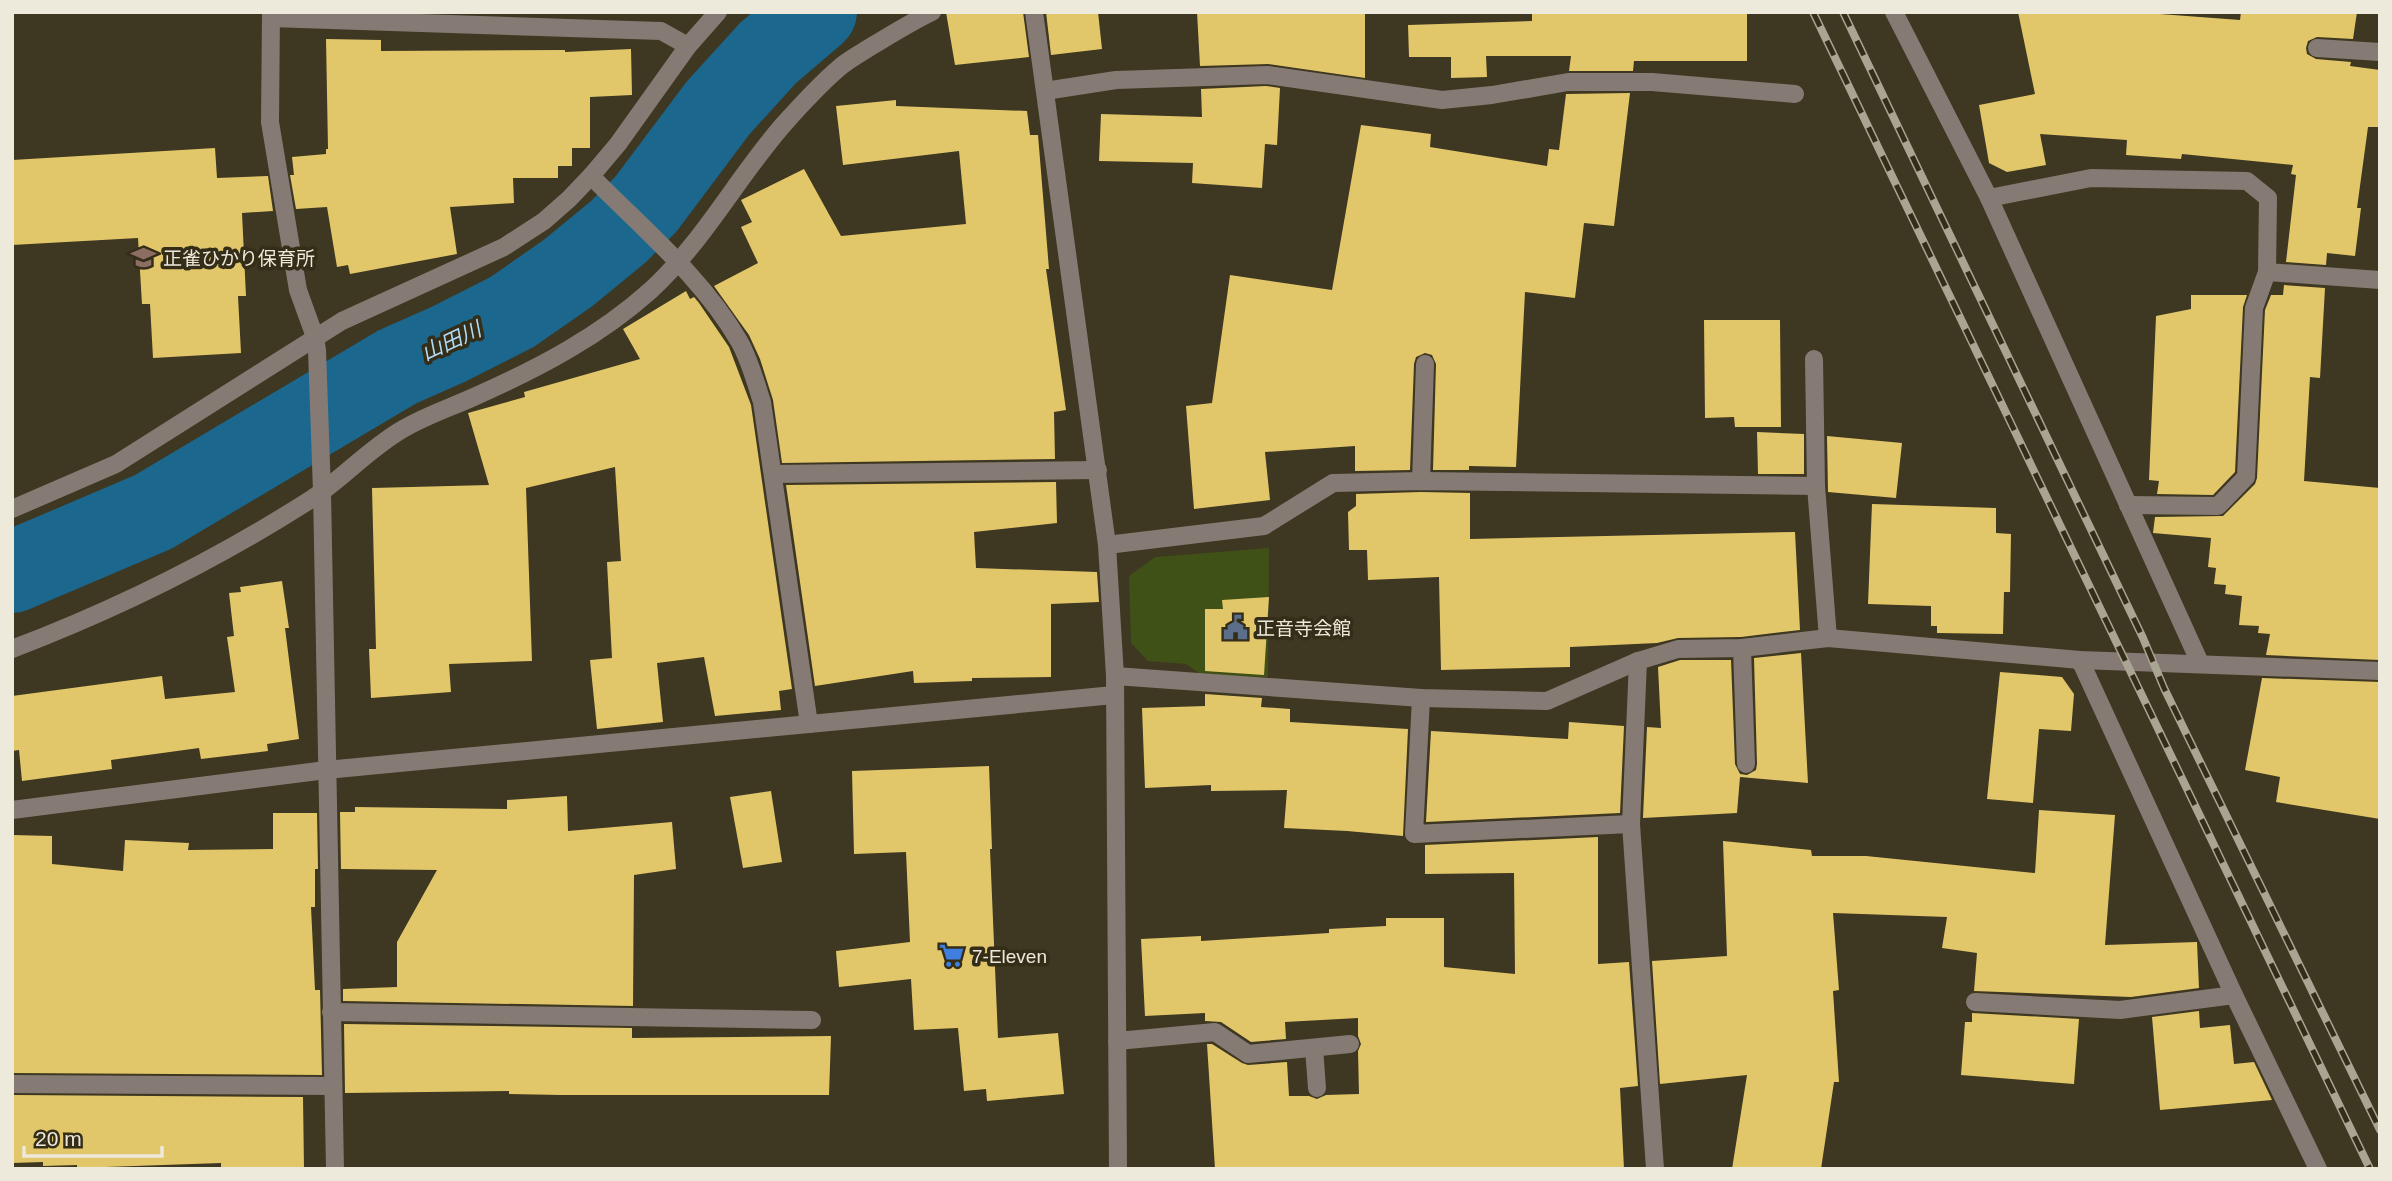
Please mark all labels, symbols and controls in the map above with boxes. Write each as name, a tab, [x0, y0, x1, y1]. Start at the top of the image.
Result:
school or university icon: 正雀ひかり保育所	[129, 244, 157, 272]
place label: 正雀ひかり保育所	[163, 248, 315, 269]
water label: 山田川	[418, 316, 486, 365]
public building icon: 正音寺会館	[1222, 614, 1250, 642]
place label: 正音寺会館	[1256, 618, 1351, 639]
supermarket icon: 7-Eleven	[938, 942, 966, 970]
place label: 7-Eleven	[972, 946, 1047, 967]
scale bar	[24, 1114, 163, 1158]
text: 20 m	[35, 1127, 82, 1150]

